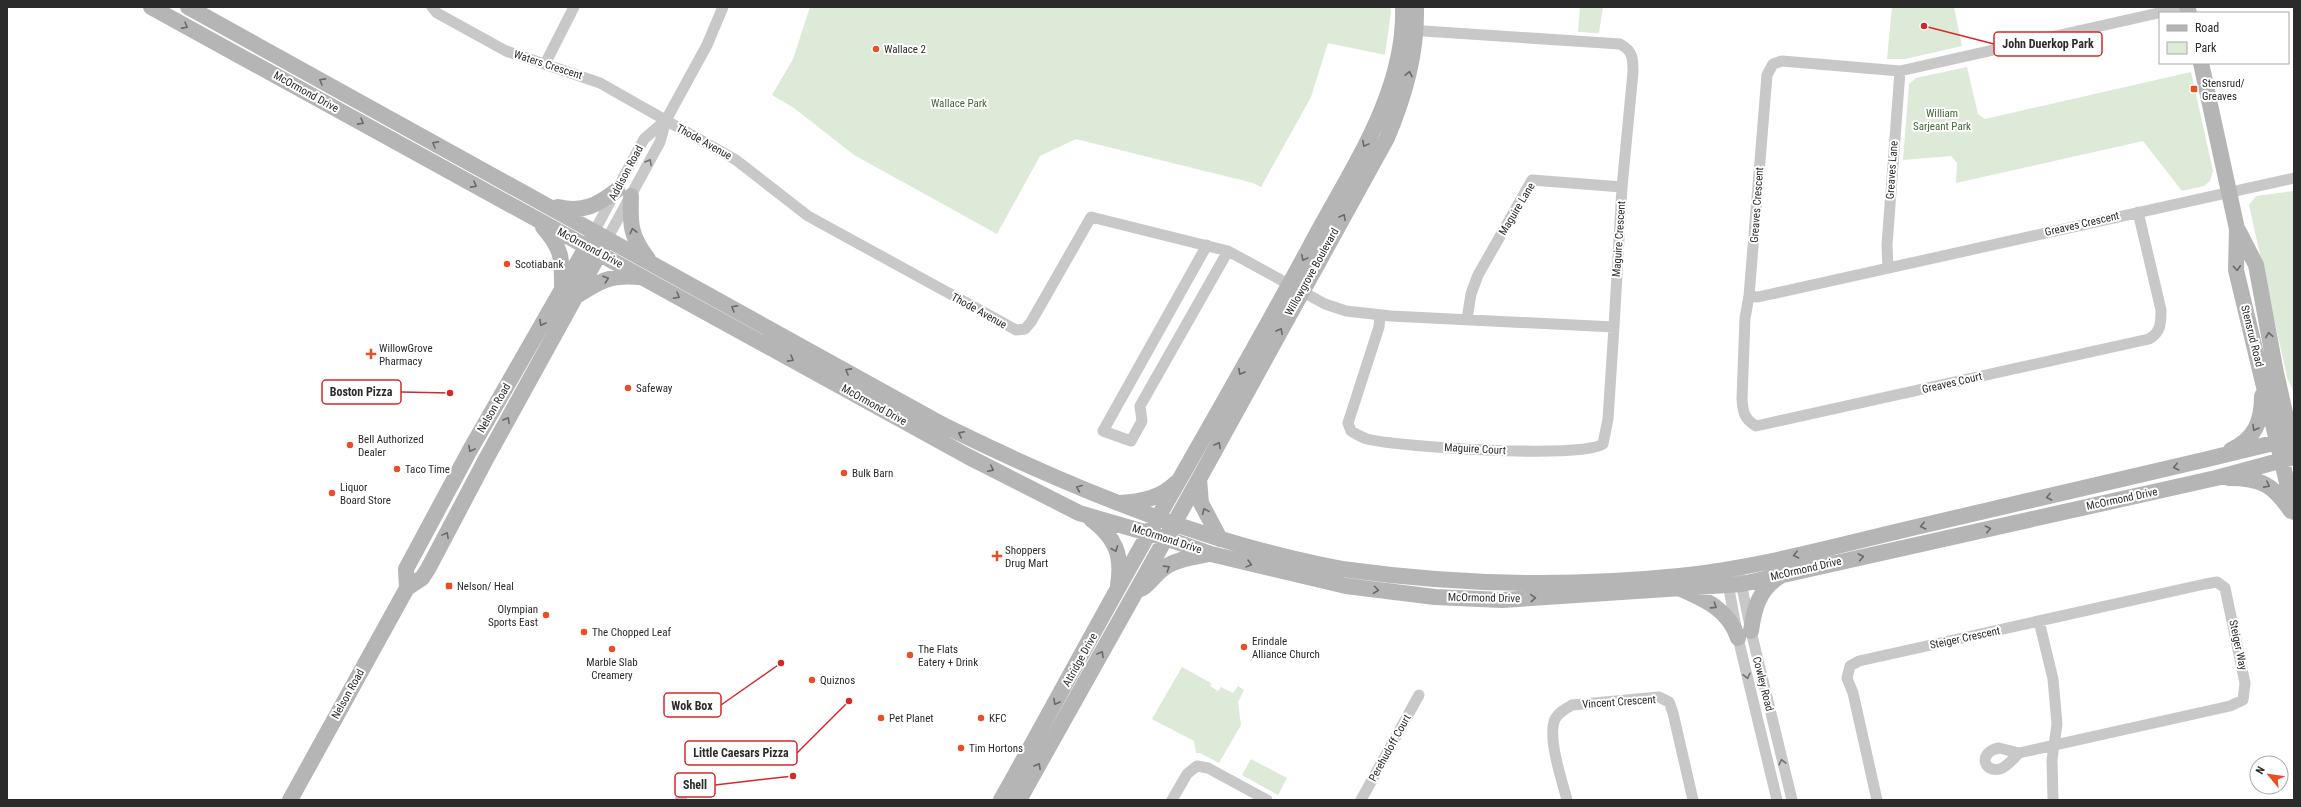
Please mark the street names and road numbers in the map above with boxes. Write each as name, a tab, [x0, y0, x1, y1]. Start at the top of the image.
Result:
street label: Waters Crescent	[512, 48, 584, 82]
street label: McOrmond Drive	[271, 69, 341, 115]
street label: Thode Avenue	[674, 121, 734, 163]
street label: Greaves Lane	[1883, 140, 1901, 200]
street label: Addison Road	[606, 143, 646, 203]
street label: Greaves Crescent	[1748, 167, 1766, 243]
street label: Maguire Lane	[1496, 180, 1538, 238]
street label: Maguire Crescent	[1610, 201, 1628, 277]
street label: Greaves Crescent	[2044, 209, 2120, 239]
street label: McOrmond Drive	[555, 225, 625, 271]
street label: Willowgrove Boulevard	[1283, 226, 1341, 318]
street label: Thode Avenue	[949, 290, 1009, 332]
street label: Stensrud Road	[2238, 304, 2266, 368]
street label: Greaves Court	[1921, 370, 1983, 396]
street label: Nelson Road	[475, 381, 513, 435]
street label: McOrmond Drive	[839, 382, 909, 428]
street label: Maguire Court	[1444, 441, 1506, 457]
street label: McOrmond Drive	[2085, 485, 2159, 513]
street label: McOrmond Drive	[1131, 522, 1203, 556]
street label: McOrmond Drive	[1769, 555, 1843, 583]
street label: McOrmond Drive	[1448, 591, 1520, 605]
street label: Steiger Way	[2226, 619, 2250, 672]
street label: Steiger Crescent	[1929, 624, 2001, 652]
street label: Attridge Drive	[1060, 631, 1100, 689]
street label: Cowley Road	[1750, 655, 1776, 713]
street label: Nelson Road	[329, 667, 367, 721]
street label: Vincent Crescent	[1582, 693, 1656, 711]
street label: Perehudoff Court	[1366, 712, 1414, 784]

